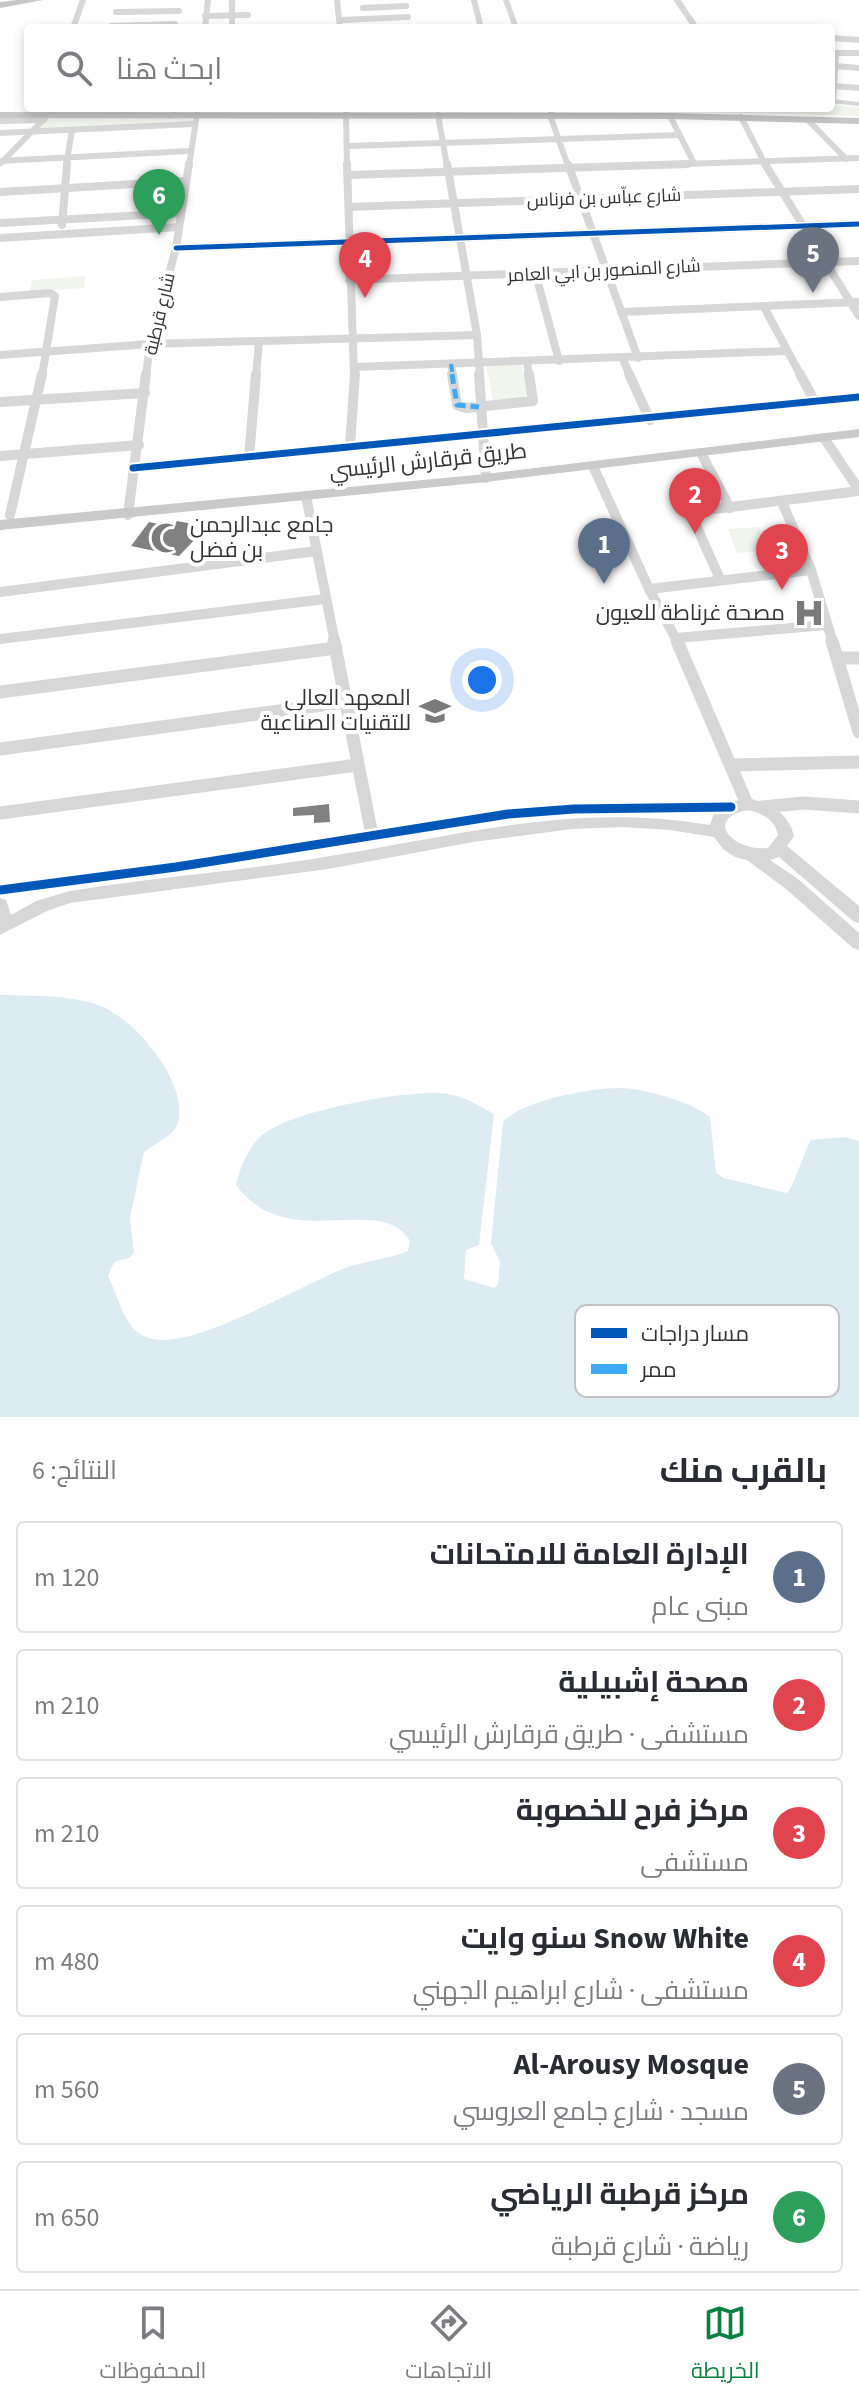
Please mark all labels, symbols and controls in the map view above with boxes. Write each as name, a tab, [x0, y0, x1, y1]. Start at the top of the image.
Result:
search box	[24, 24, 835, 112]
icon: search	[52, 46, 96, 90]
text: ابحث هنا	[116, 48, 222, 91]
pin: 6	[133, 169, 185, 235]
street label: شارع عباّس بن فرناس	[526, 183, 682, 213]
pin: 5	[787, 227, 839, 293]
pin: 4	[339, 232, 391, 298]
street label: شارع المنصور بن ابي العامر	[506, 253, 701, 290]
street label: شارع قرطبة	[138, 270, 182, 358]
street label: طريق قرقارش الرئيسي	[328, 435, 528, 487]
pin: 2	[669, 468, 721, 534]
place label: جامع عبدالرحمن بن فضل	[190, 509, 333, 566]
pin: 1	[578, 518, 630, 584]
mosque icon: جامع عبدالرحمن بن فضل	[149, 521, 183, 555]
pin: 3	[756, 524, 808, 590]
hospital icon: مصحة غرناطة للعيون	[792, 596, 826, 630]
place label: مصحة غرناطة للعيون	[596, 597, 785, 629]
your location	[462, 660, 502, 700]
place label: المعهد العالي للتقنيات الصناعية	[261, 682, 411, 739]
school or university icon: المعهد العالي للتقنيات الصناعية	[418, 694, 452, 728]
legend	[575, 1305, 839, 1397]
text: مسار دراجات	[641, 1318, 749, 1350]
text: ممر	[639, 1354, 677, 1386]
text: بالقرب منك	[660, 1447, 827, 1496]
text: النتائج: 6	[32, 1452, 117, 1489]
text: الإدارة العامة للامتحانات	[430, 1533, 749, 1576]
text: 120 m	[34, 1559, 100, 1596]
text: 1	[792, 1559, 806, 1596]
text: مبنى عام	[651, 1588, 749, 1625]
text: مصحة إشبيلية	[558, 1661, 749, 1704]
text: 210 m	[34, 1687, 100, 1724]
text: 2	[792, 1687, 806, 1724]
text: مستشفى · طريق قرقارش الرئيسي	[389, 1716, 749, 1753]
text: مركز فرح للخصوبة	[516, 1789, 749, 1832]
text: 210 m	[34, 1815, 100, 1852]
text: 3	[792, 1815, 806, 1852]
text: مستشفى	[640, 1844, 749, 1881]
text: Snow White سنو وايت	[461, 1917, 749, 1960]
text: 480 m	[34, 1943, 100, 1980]
text: 4	[792, 1943, 806, 1980]
text: مستشفى · شارع ابراهيم الجهني	[413, 1972, 749, 2009]
text: Al-Arousy Mosque	[513, 2043, 749, 2086]
text: 560 m	[34, 2071, 100, 2108]
text: 5	[792, 2071, 806, 2108]
text: مسجد · شارع جامع العروسي	[453, 2093, 749, 2130]
text: مركز قرطبة الرياضي	[490, 2173, 749, 2216]
text: 650 m	[34, 2199, 100, 2236]
text: 6	[792, 2199, 806, 2236]
text: رياضة · شارع قرطبة	[551, 2228, 749, 2265]
tab: المحفوظات	[99, 2301, 206, 2391]
tab: الاتجاهات	[405, 2301, 492, 2391]
tab: الخريطة	[691, 2301, 760, 2391]

